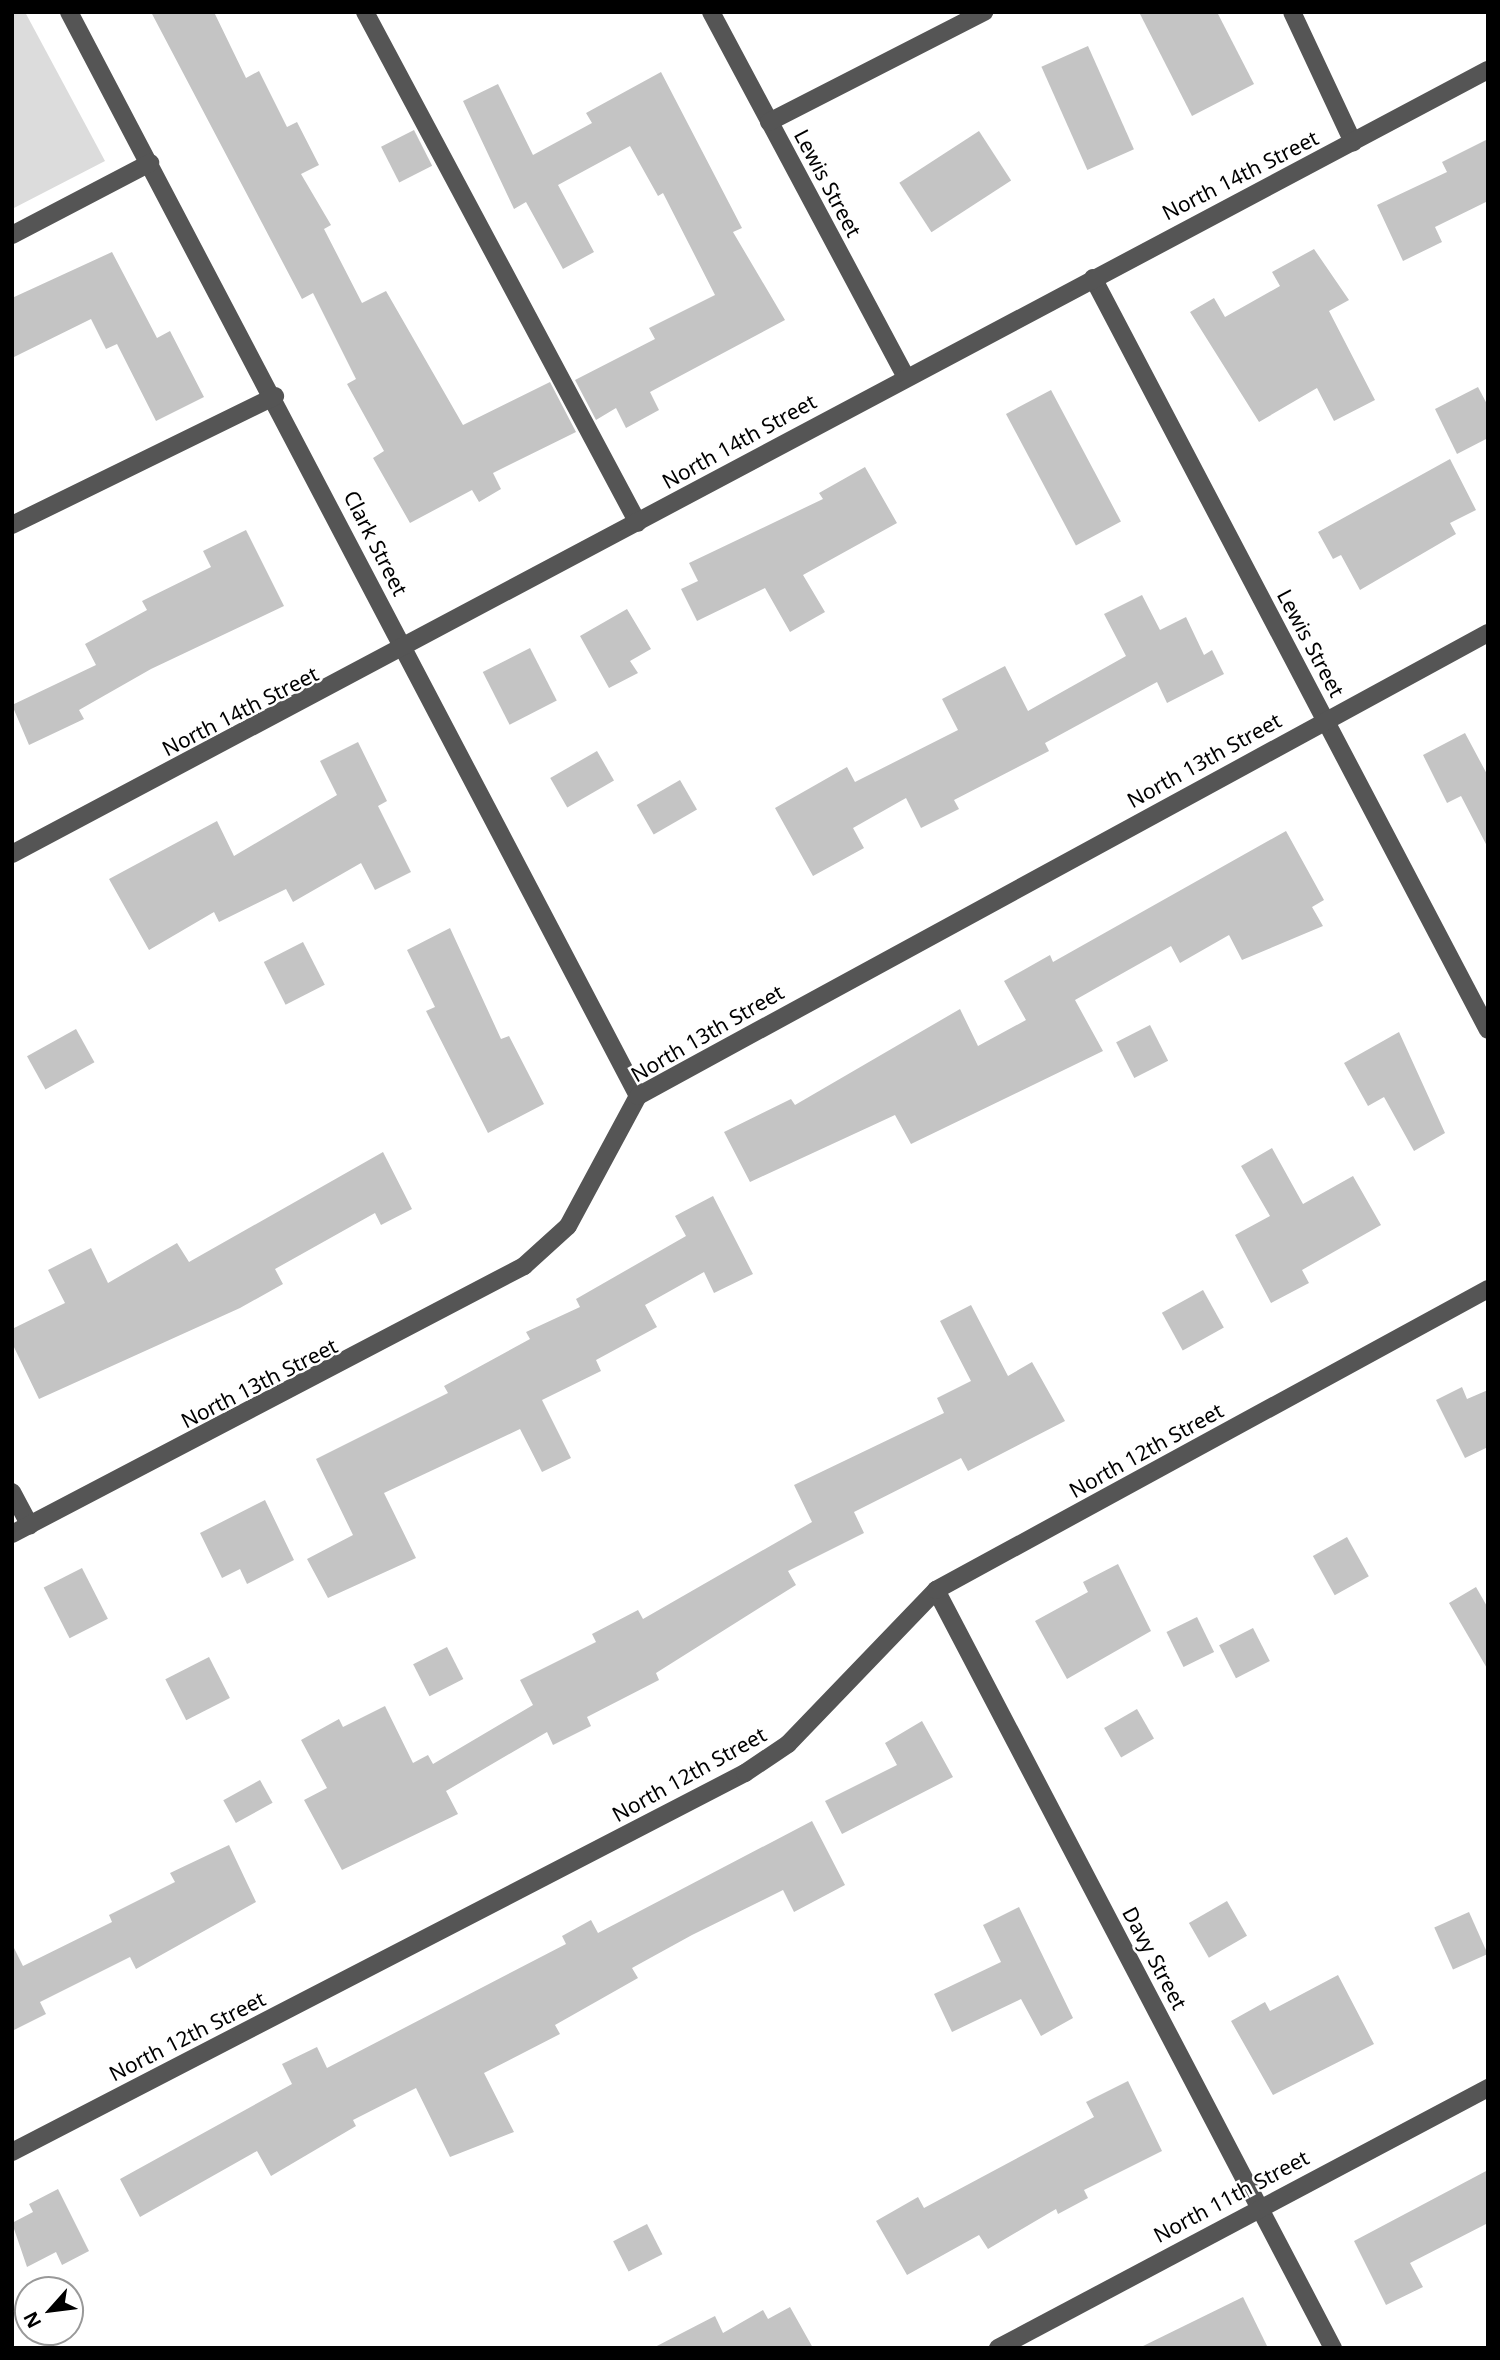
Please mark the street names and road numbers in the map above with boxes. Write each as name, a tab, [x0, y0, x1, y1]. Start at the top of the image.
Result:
street label: Lewis Street	[789, 125, 867, 241]
street label: North 14th Street	[1158, 125, 1322, 225]
street label: North 14th Street	[658, 388, 820, 494]
street label: Clark Street	[339, 486, 413, 600]
street label: Lewis Street	[1272, 585, 1350, 701]
street label: North 14th Street	[158, 661, 322, 761]
street label: North 13th Street	[1123, 707, 1285, 813]
street label: North 13th Street	[626, 979, 788, 1087]
street label: North 13th Street	[177, 1333, 341, 1433]
street label: North 12th Street	[1065, 1397, 1227, 1503]
street label: North 12th Street	[608, 1721, 770, 1827]
street label: Davy Street	[1117, 1902, 1193, 2014]
street label: North 12th Street	[105, 1986, 269, 2086]
street label: North 11th Street	[1149, 2144, 1313, 2248]

